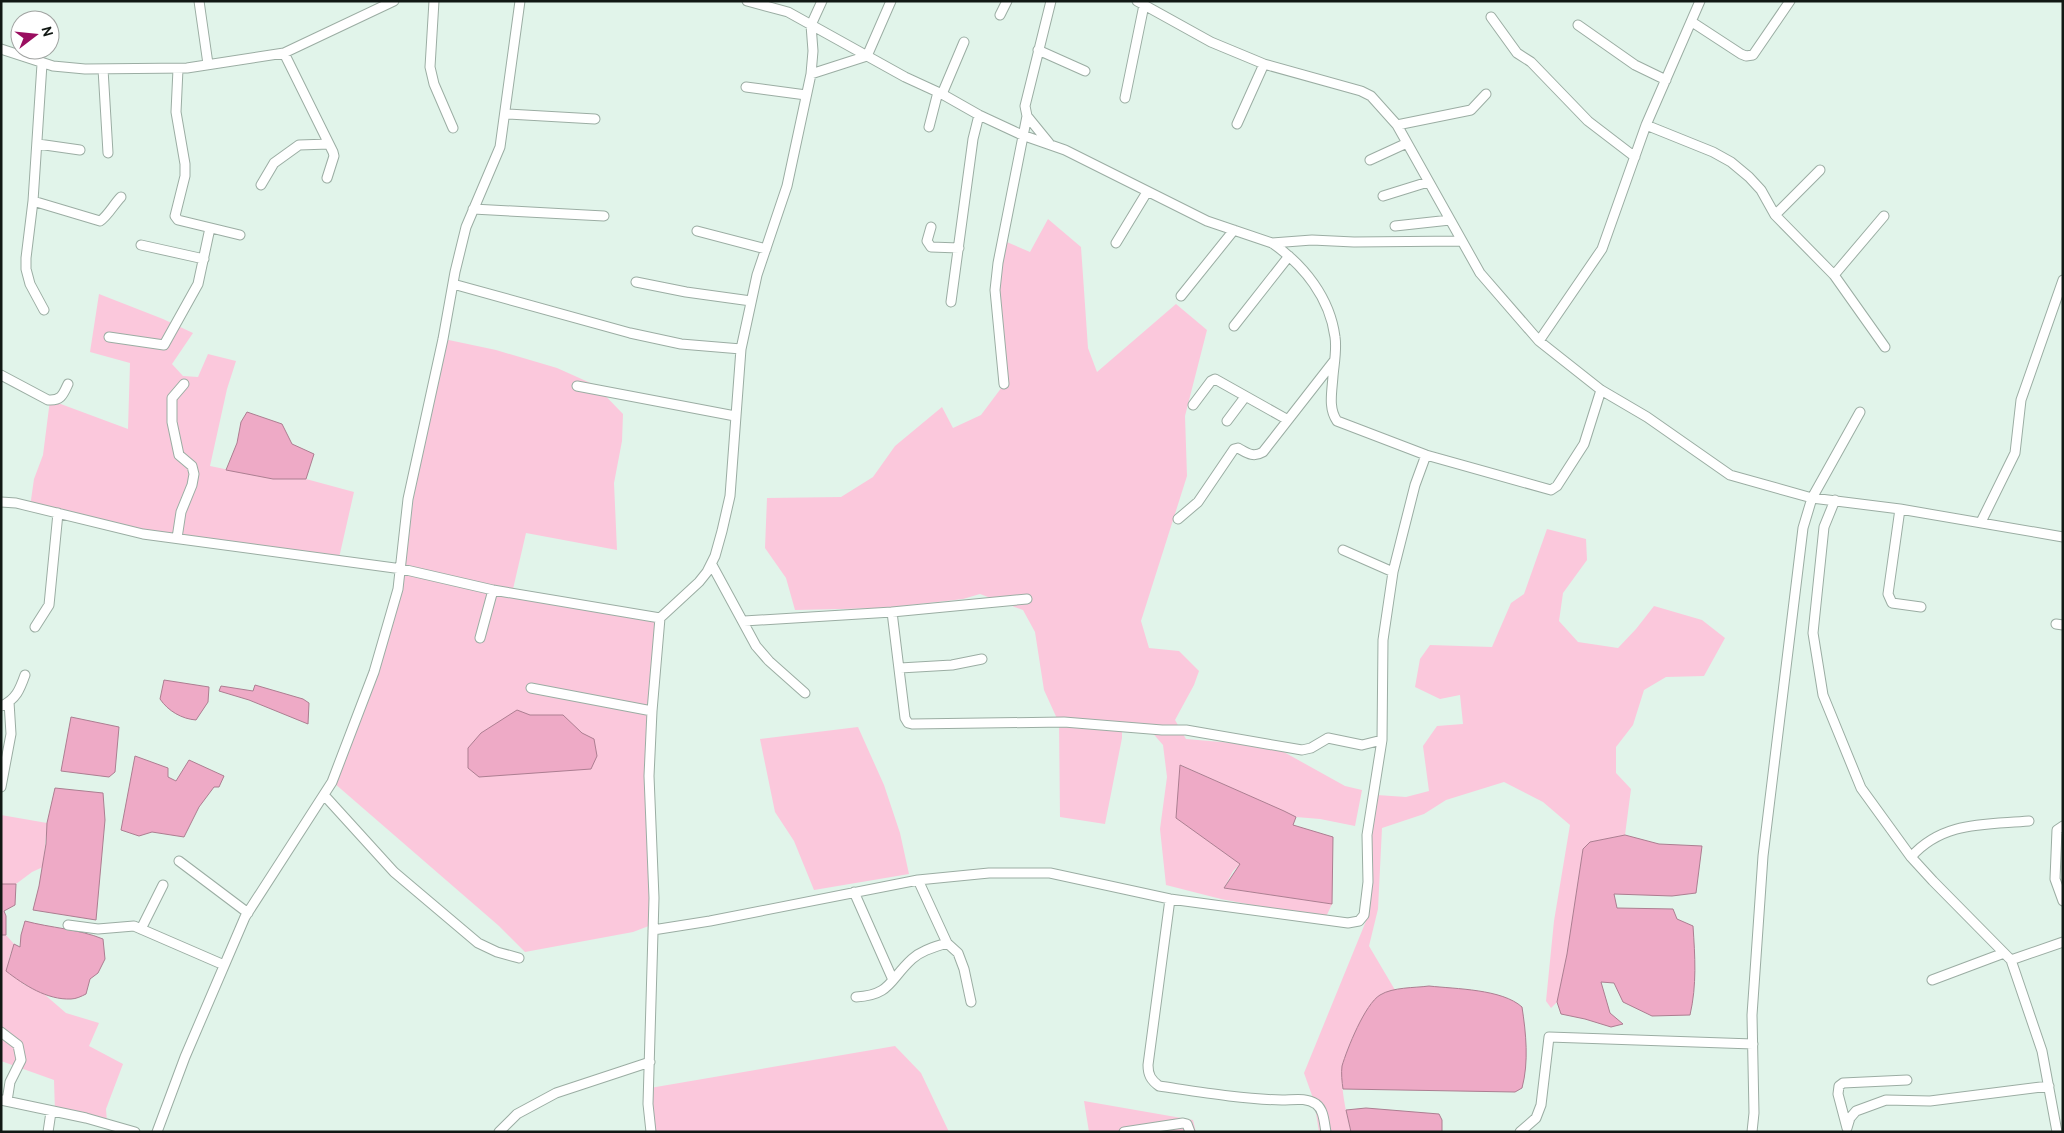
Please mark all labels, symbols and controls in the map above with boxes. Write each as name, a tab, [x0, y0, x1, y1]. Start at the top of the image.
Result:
north arrow	[10, 10, 60, 60]
text: N	[36, 25, 56, 39]

